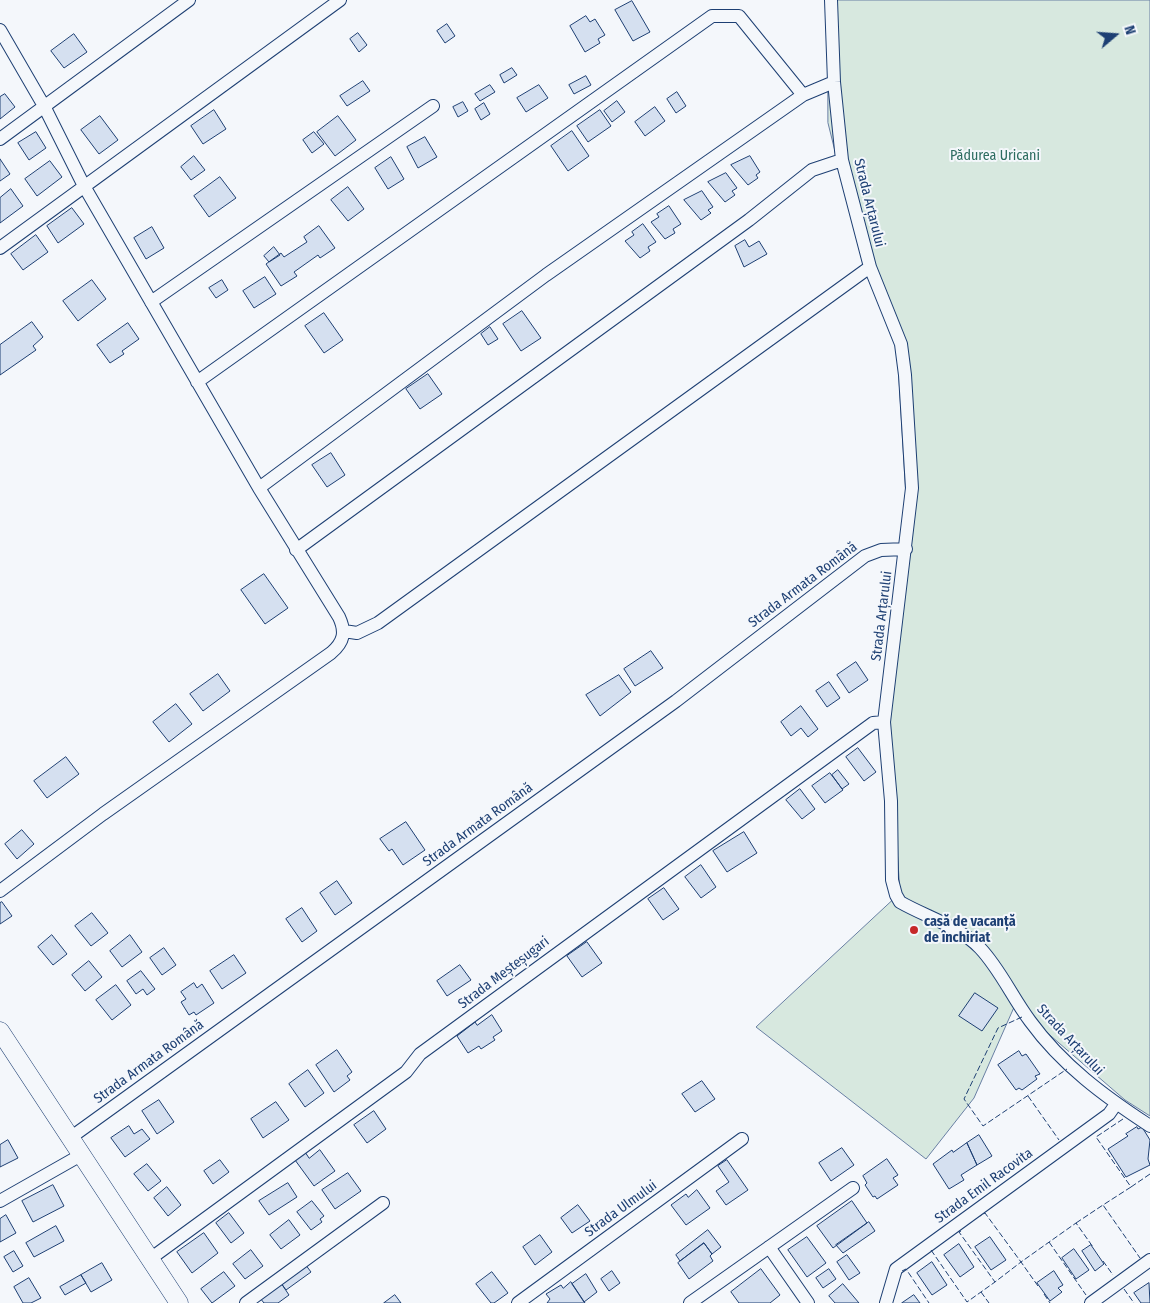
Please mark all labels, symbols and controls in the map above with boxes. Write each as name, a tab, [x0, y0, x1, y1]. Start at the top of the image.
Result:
north arrow	[1090, 10, 1140, 60]
text: N	[1120, 24, 1139, 37]
park label: Pădurea Uricani	[950, 148, 1040, 164]
street label: Strada Arțarului	[850, 157, 888, 249]
street label: Strada Armata Română	[745, 539, 861, 631]
street label: Strada Arțarului	[868, 570, 896, 662]
street label: Strada Armata Română	[420, 780, 536, 870]
place label: casă de vacanță de închiriat	[924, 914, 1016, 946]
marker: casă de vacanță de închiriat	[908, 924, 920, 936]
street label: Strada Meșteșugari	[455, 933, 553, 1013]
street label: Strada Arțarului	[1033, 1001, 1107, 1079]
street label: Strada Armata Română	[91, 1017, 207, 1107]
street label: Strada Emil Racovita	[932, 1145, 1036, 1227]
street label: Strada Ulmului	[582, 1177, 660, 1241]

